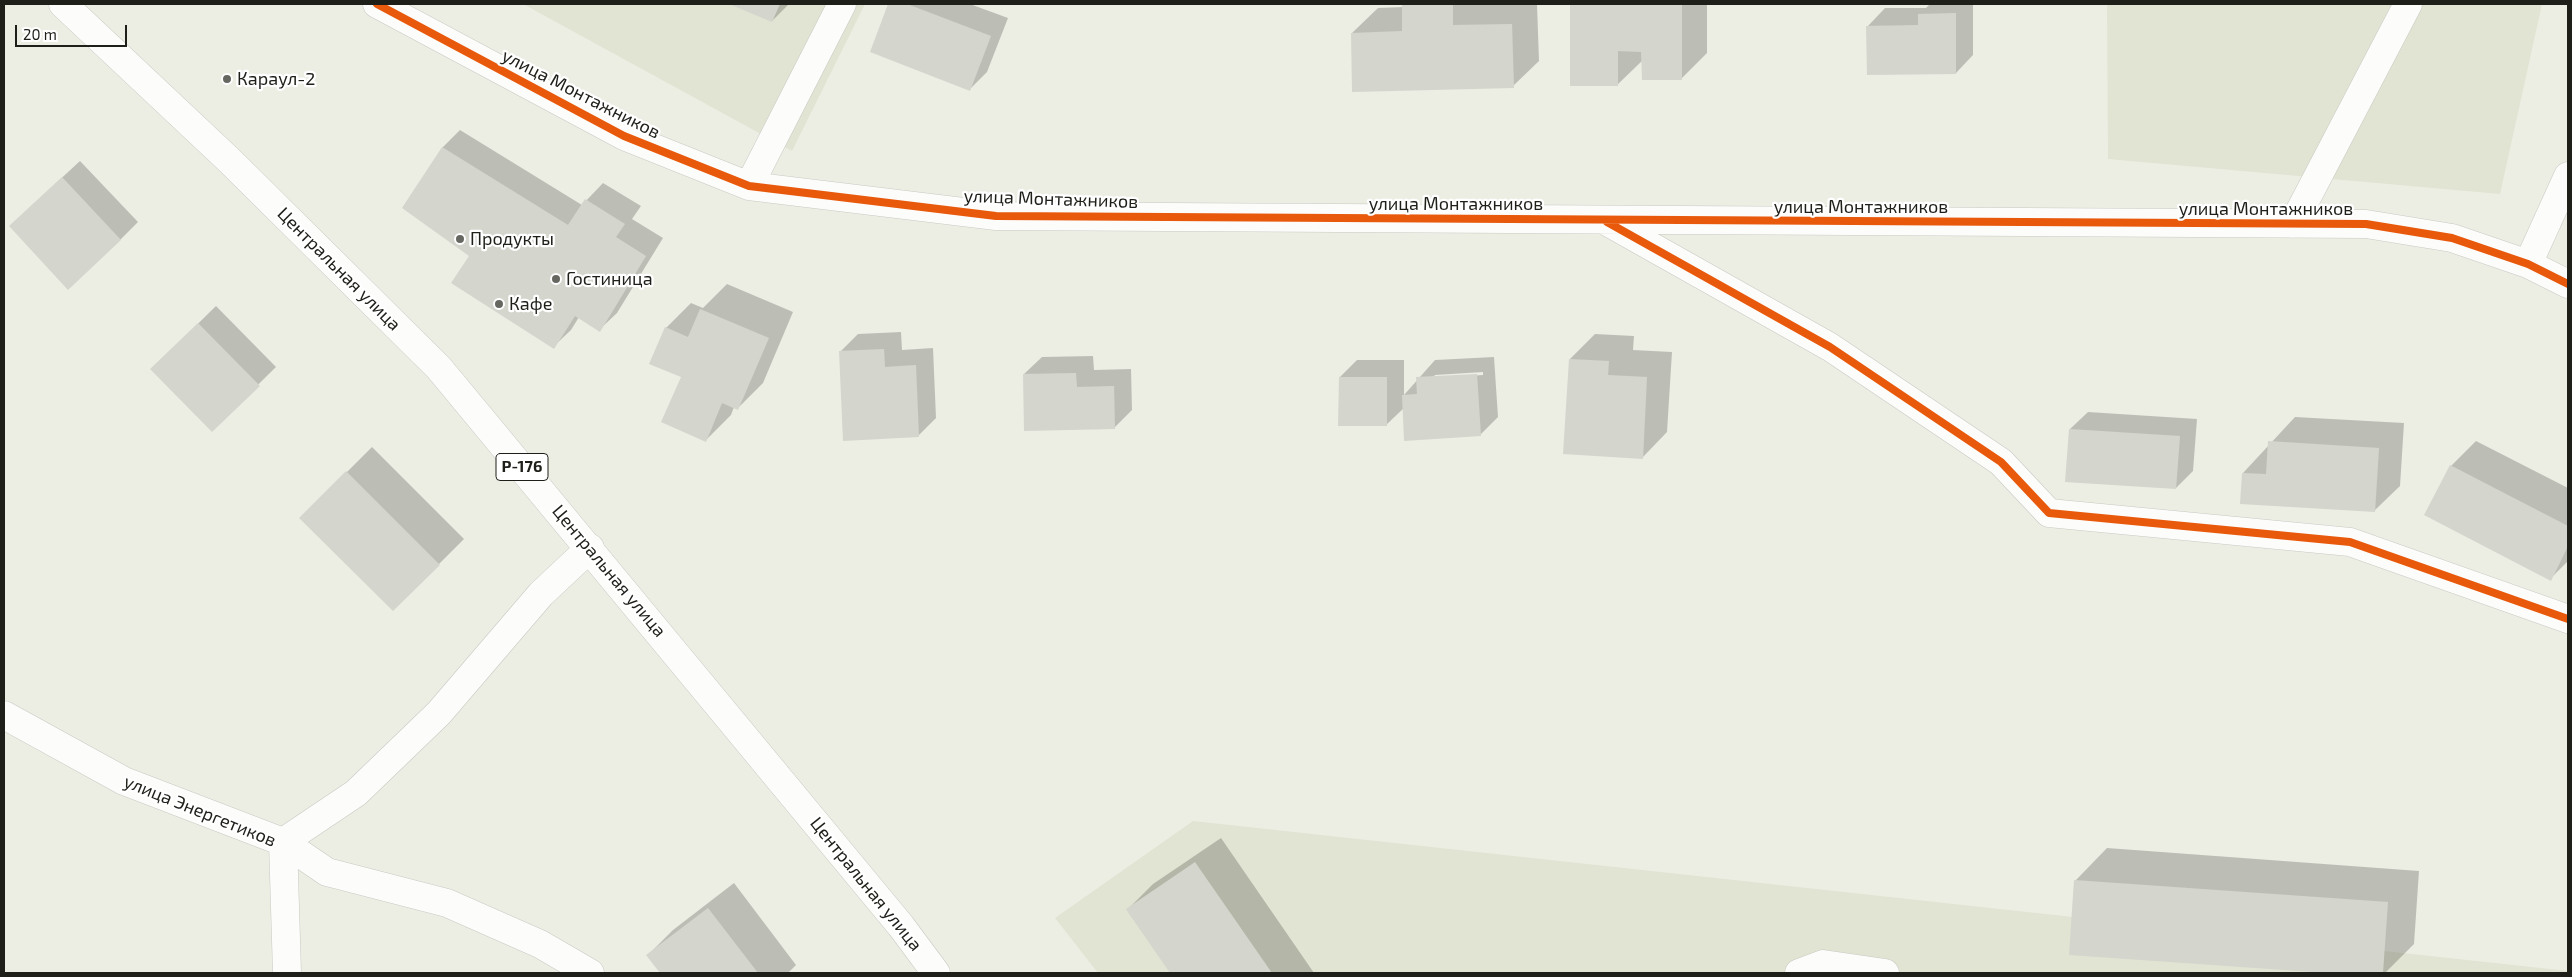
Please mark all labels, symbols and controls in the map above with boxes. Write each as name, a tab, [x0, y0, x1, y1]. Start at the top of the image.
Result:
scale bar	[18, 15, 130, 47]
text: 20 m	[23, 25, 57, 43]
street label: улица Монтажников	[498, 45, 664, 143]
place label: Караул-2	[237, 68, 315, 90]
marker: Караул-2	[221, 73, 233, 85]
street label: улица Монтажников	[963, 185, 1139, 213]
street label: улица Монтажников	[1369, 193, 1543, 215]
street label: улица Монтажников	[1774, 196, 1948, 218]
street label: улица Монтажников	[2179, 198, 2353, 220]
street label: Центральная улица	[273, 203, 405, 335]
place label: Продукты	[470, 228, 554, 250]
marker: Продукты	[454, 233, 466, 245]
place label: Гостиница	[566, 268, 653, 290]
marker: Гостиница	[550, 273, 562, 285]
place label: Кафе	[509, 293, 552, 315]
marker: Кафе	[493, 298, 505, 310]
road number: Р-176	[496, 454, 548, 481]
street label: Центральная улица	[547, 501, 671, 641]
street label: улица Энергетиков	[121, 771, 279, 851]
street label: Центральная улица	[805, 813, 927, 955]

